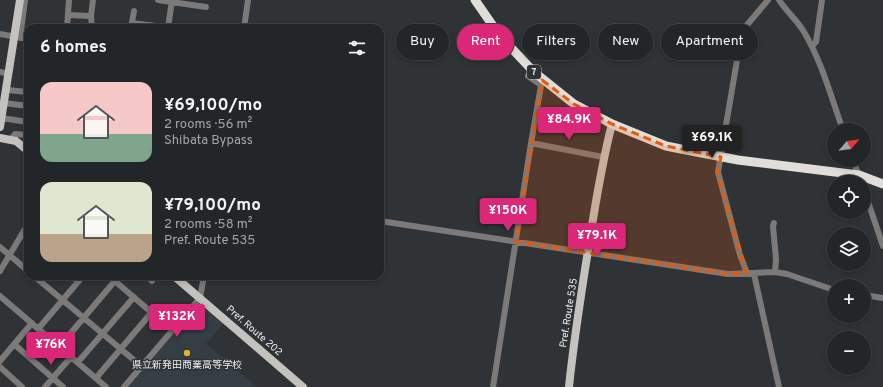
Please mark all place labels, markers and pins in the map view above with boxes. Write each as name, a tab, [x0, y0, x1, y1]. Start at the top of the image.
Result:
pin: ¥84.9K	[536, 107, 602, 141]
pin: ¥69.1K	[679, 125, 745, 159]
pin: ¥150K	[480, 198, 536, 232]
pin: ¥79.1K	[564, 223, 630, 257]
pin: ¥132K	[149, 304, 205, 338]
pin: ¥76K	[27, 332, 75, 366]
marker: 県立新発田商業高等学校	[182, 348, 192, 358]
place label: 県立新発田商業高等学校	[132, 359, 242, 372]

